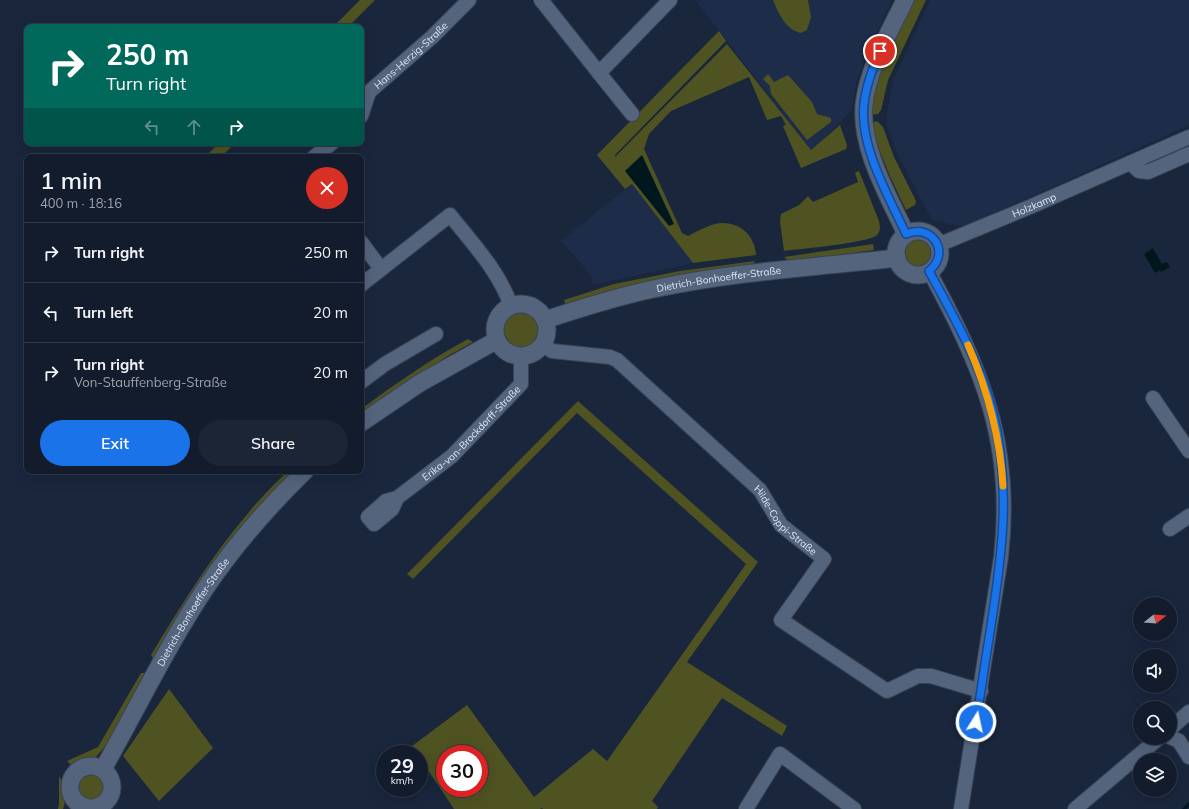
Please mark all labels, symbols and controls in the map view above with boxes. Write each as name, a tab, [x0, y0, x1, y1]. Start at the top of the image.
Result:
street label: Hans-Herzig-Straße	[371, 19, 450, 91]
pin	[863, 34, 897, 68]
text: 250 m	[106, 37, 189, 72]
icon: right	[40, 40, 92, 92]
icon: arrive	[869, 40, 891, 62]
text: Turn right	[106, 72, 186, 95]
icon: left	[141, 116, 163, 138]
icon: ahead	[183, 116, 205, 138]
icon: right	[225, 116, 247, 138]
text: 1 min	[40, 165, 102, 195]
button: close	[306, 167, 348, 209]
street label: Holzkamp	[1010, 190, 1058, 220]
text: 400 m · 18:16	[40, 195, 122, 211]
icon: right	[40, 242, 62, 264]
text: Turn right	[74, 243, 144, 262]
text: 250 m	[304, 243, 348, 262]
street label: Dietrich-Bonhoeffer-Straße	[655, 263, 782, 295]
icon: left	[40, 302, 62, 324]
text: Turn left	[74, 303, 133, 322]
text: 20 m	[313, 303, 348, 322]
text: Turn right	[74, 355, 144, 374]
icon: right	[40, 362, 62, 384]
text: 20 m	[313, 363, 348, 382]
text: Von-Stauffenberg-Straße	[74, 374, 227, 390]
street label: Erika-von-Brockdorff-Straße	[419, 383, 523, 483]
button: Exit	[40, 420, 190, 466]
button: Share	[198, 420, 348, 466]
street label: Hilde-Coppi-Straße	[752, 482, 820, 558]
street label: Dietrich-Bonhoeffer-Straße	[154, 555, 232, 668]
north arrow	[1133, 597, 1177, 641]
map controls	[1133, 597, 1177, 797]
button: sound	[1133, 649, 1177, 693]
position arrow	[955, 701, 997, 743]
button: search	[1133, 701, 1177, 745]
speed limit sign: 30	[436, 745, 488, 797]
text: 29	[390, 753, 414, 778]
button: layers	[1133, 753, 1177, 797]
text: km/h	[391, 774, 413, 787]

